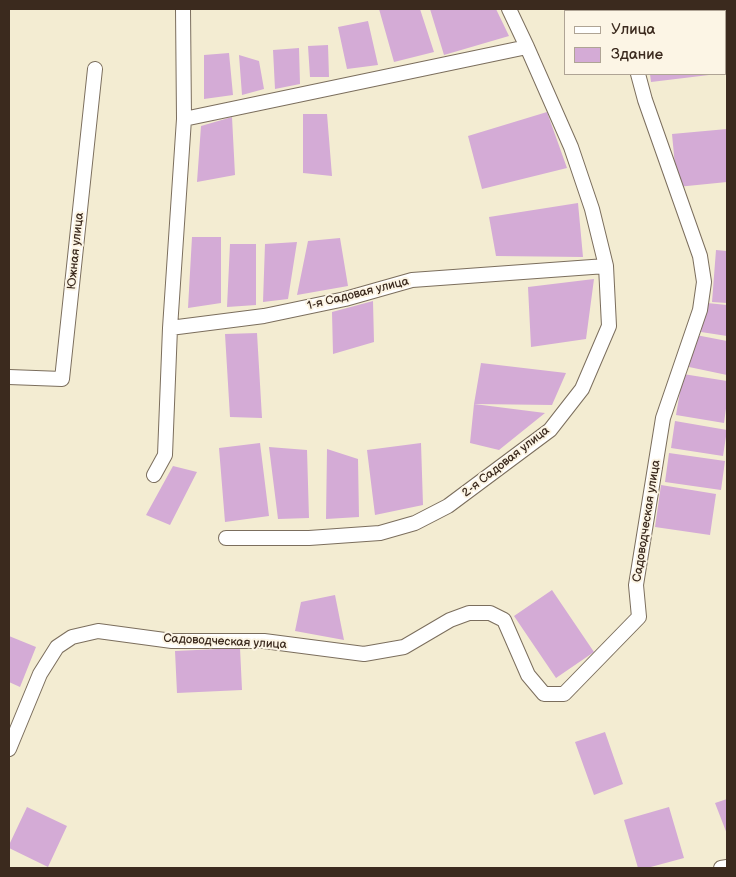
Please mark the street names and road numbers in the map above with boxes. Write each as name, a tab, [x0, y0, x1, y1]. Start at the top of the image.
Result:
street label: Южная улица	[65, 212, 87, 290]
street label: 1-я Садовая улица	[306, 274, 410, 314]
street label: 2-я Садовая улица	[460, 424, 552, 500]
street label: Садоводческая улица	[630, 459, 664, 583]
street label: Садоводческая улица	[163, 632, 287, 652]

